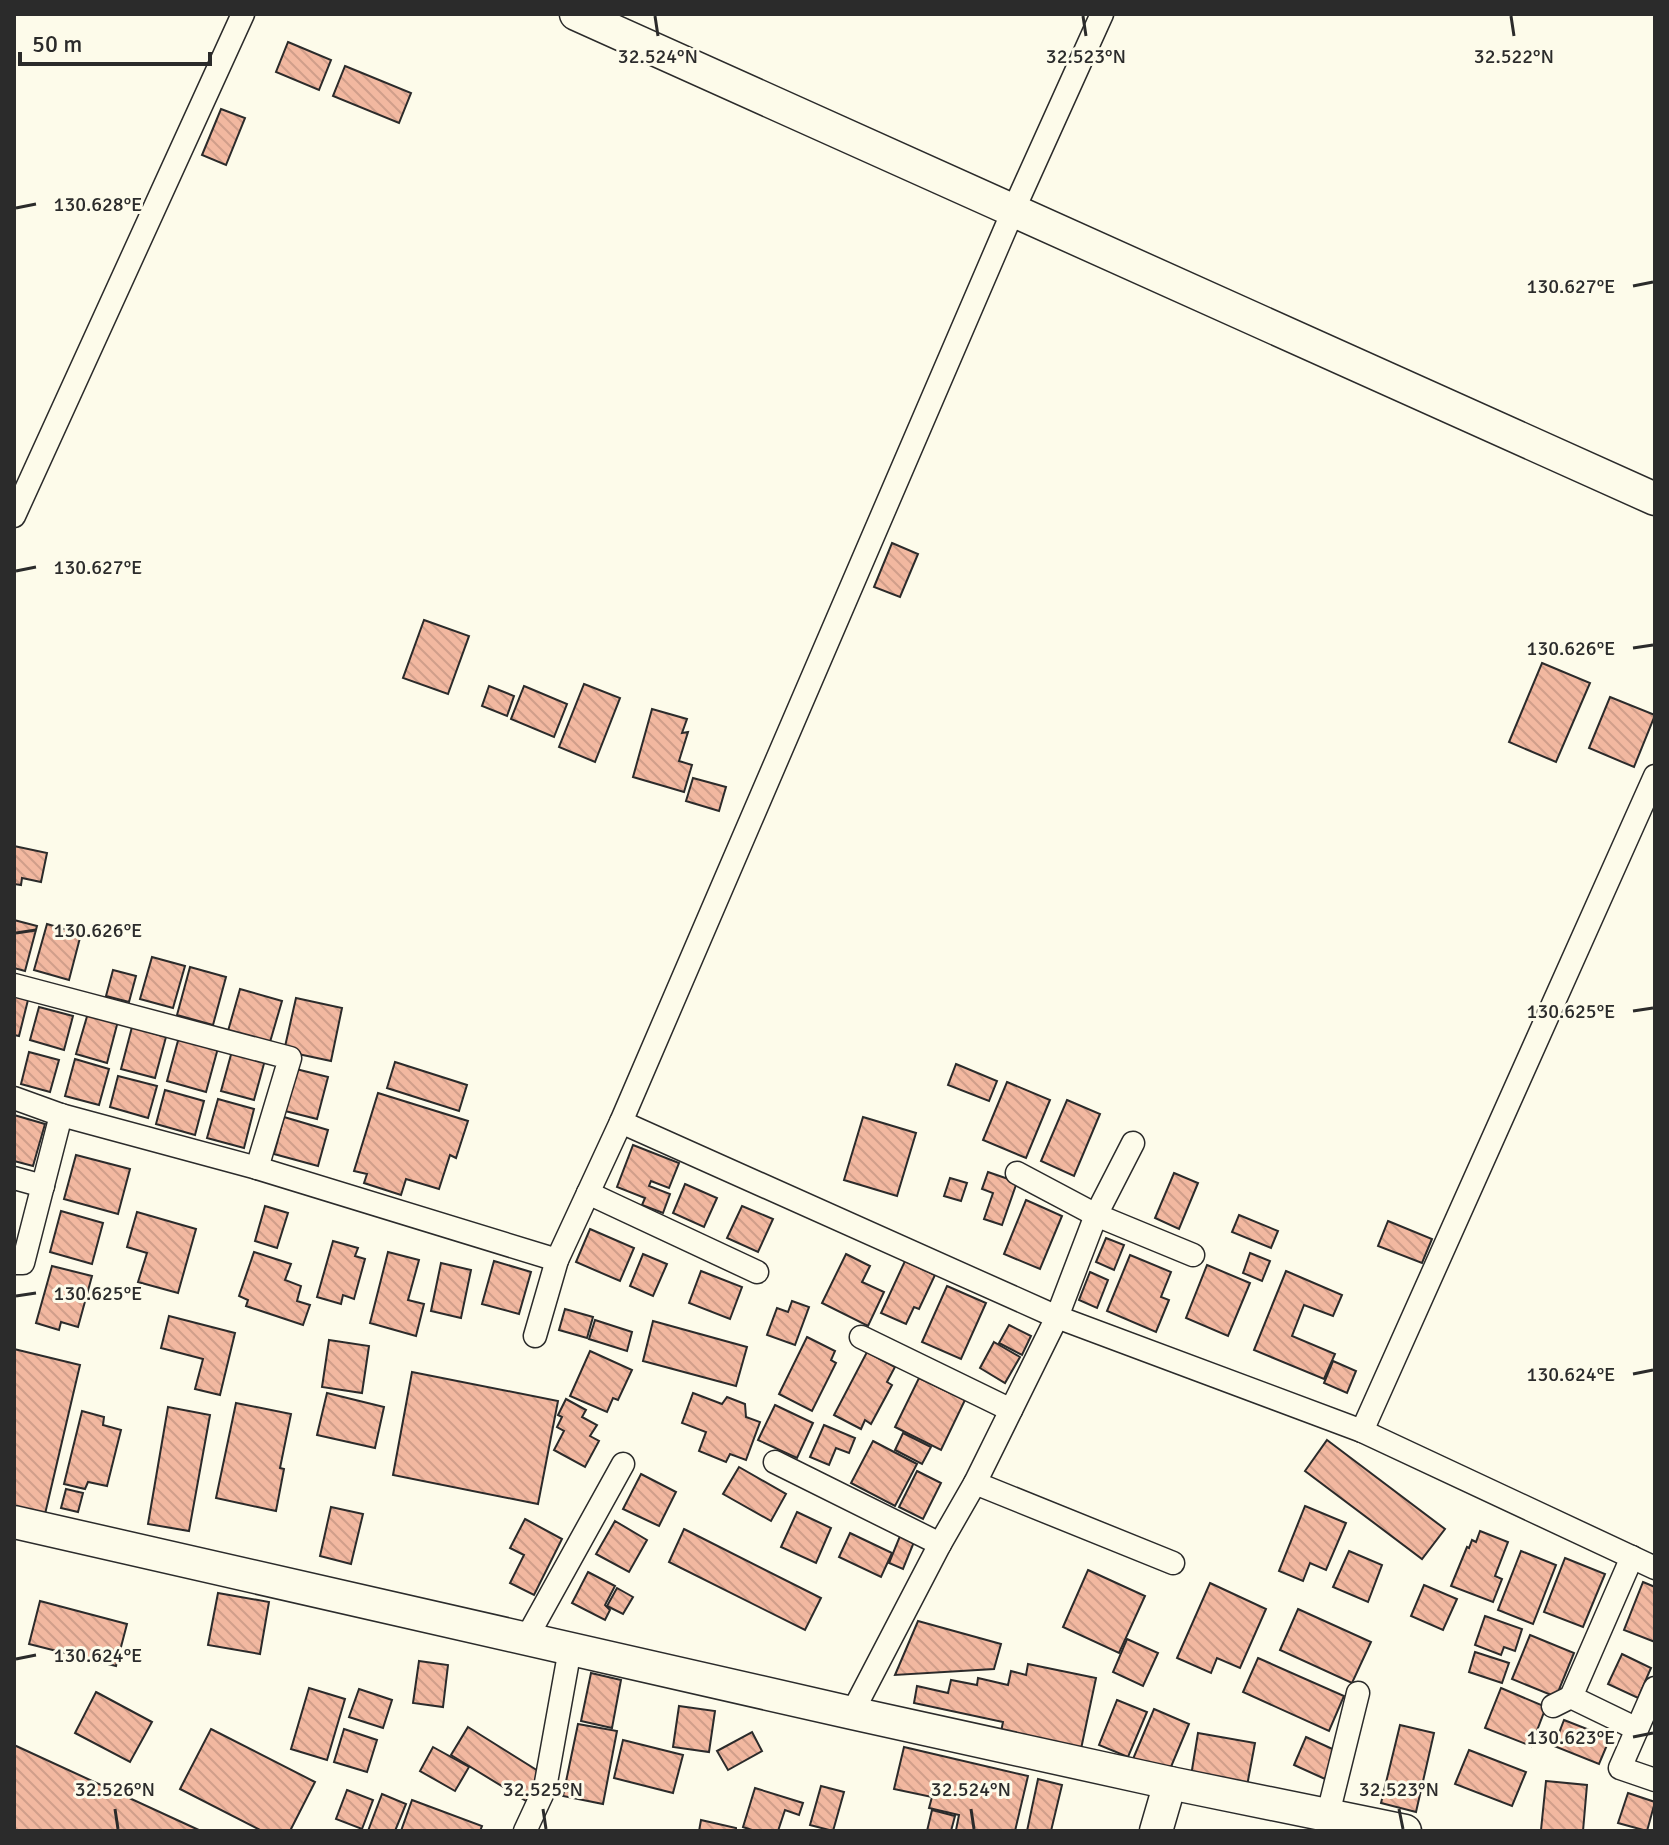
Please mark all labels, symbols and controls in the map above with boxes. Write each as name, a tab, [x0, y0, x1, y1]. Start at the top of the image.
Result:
scale bar	[20, 16, 210, 66]
text: 50 m	[32, 29, 82, 59]
text: 32.524°N	[618, 44, 698, 69]
text: 32.523°N	[1046, 44, 1126, 69]
text: 32.522°N	[1474, 44, 1554, 69]
text: 130.628°E	[54, 192, 142, 217]
text: 130.627°E	[1527, 274, 1615, 299]
text: 130.627°E	[54, 555, 142, 580]
text: 130.626°E	[1527, 636, 1615, 661]
text: 130.626°E	[54, 918, 142, 943]
text: 130.625°E	[1527, 999, 1615, 1024]
text: 130.625°E	[54, 1281, 142, 1306]
text: 130.624°E	[1527, 1362, 1615, 1387]
text: 130.624°E	[54, 1643, 142, 1668]
text: 130.623°E	[1527, 1725, 1615, 1750]
text: 32.526°N	[75, 1777, 155, 1802]
text: 32.525°N	[503, 1777, 583, 1802]
text: 32.524°N	[931, 1777, 1011, 1802]
text: 32.523°N	[1359, 1777, 1439, 1802]

